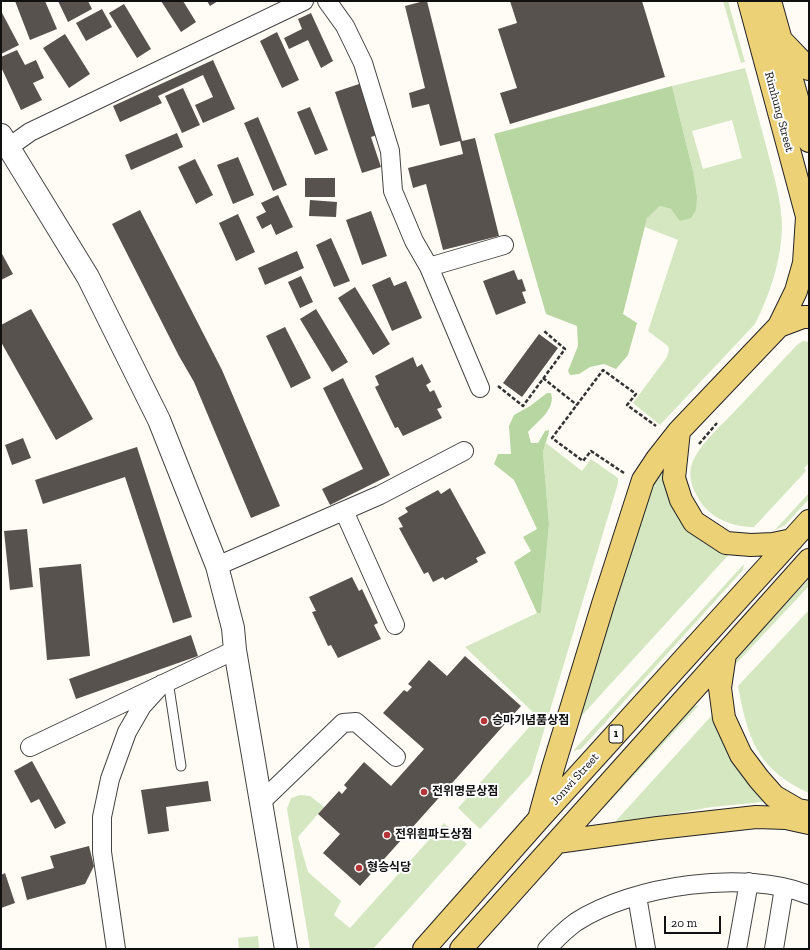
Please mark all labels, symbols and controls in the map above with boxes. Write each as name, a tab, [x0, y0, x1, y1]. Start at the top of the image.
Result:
street label: Rimhung Street	[761, 70, 797, 154]
place label: 승마기념품상점	[492, 714, 569, 728]
marker: 승마기념품상점	[479, 716, 489, 726]
road number: 1	[609, 725, 623, 743]
street label: Jonwi Street	[548, 750, 602, 808]
place label: 전위명문상점	[432, 785, 498, 799]
marker: 전위명문상점	[419, 787, 429, 797]
place label: 전위흰파도상점	[395, 828, 472, 842]
marker: 전위흰파도상점	[382, 830, 392, 840]
place label: 형승식당	[367, 861, 411, 875]
marker: 형승식당	[354, 863, 364, 873]
scale bar	[666, 908, 723, 934]
text: 20 m	[671, 916, 697, 930]

